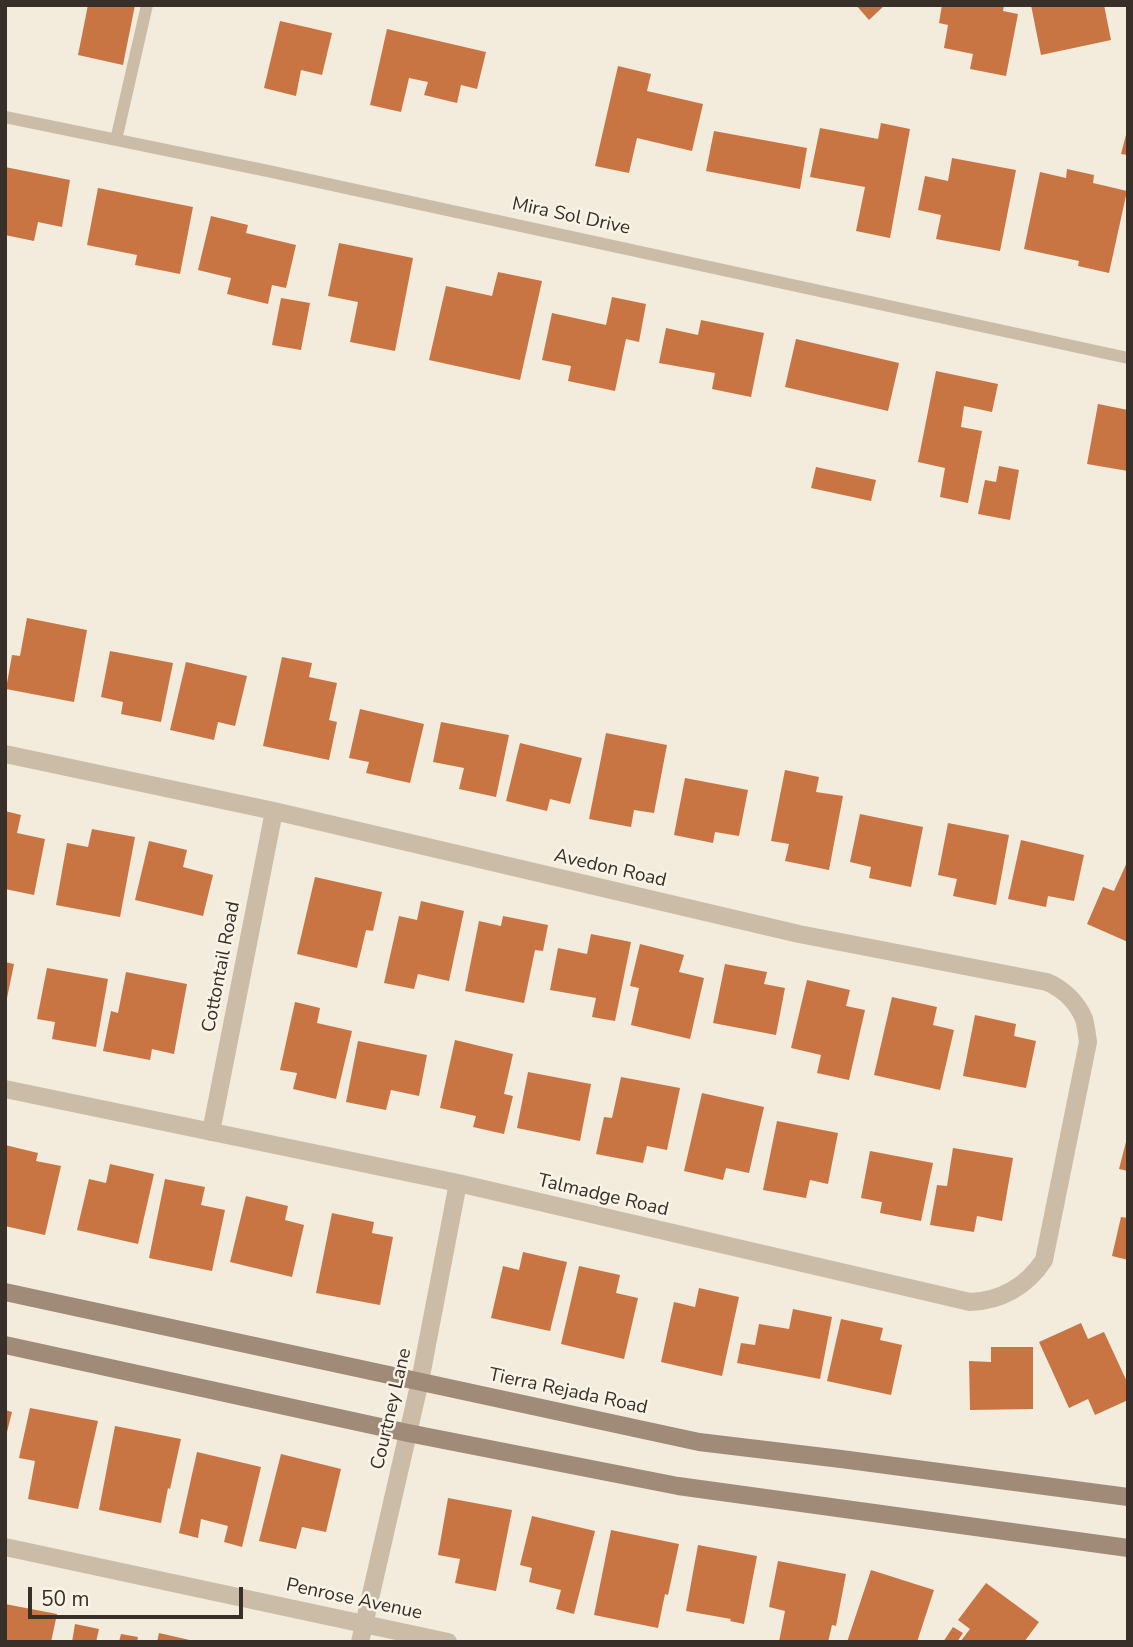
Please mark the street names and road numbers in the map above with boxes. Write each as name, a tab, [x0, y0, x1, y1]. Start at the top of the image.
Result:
street label: Mira Sol Drive	[510, 193, 632, 241]
street label: Avedon Road	[552, 845, 668, 893]
street label: Cottontail Road	[198, 900, 246, 1034]
street label: Talmadge Road	[535, 1170, 671, 1222]
street label: Courtney Lane	[367, 1346, 417, 1472]
street label: Tierra Rejada Road	[486, 1364, 650, 1420]
street label: Penrose Avenue	[284, 1574, 424, 1626]

